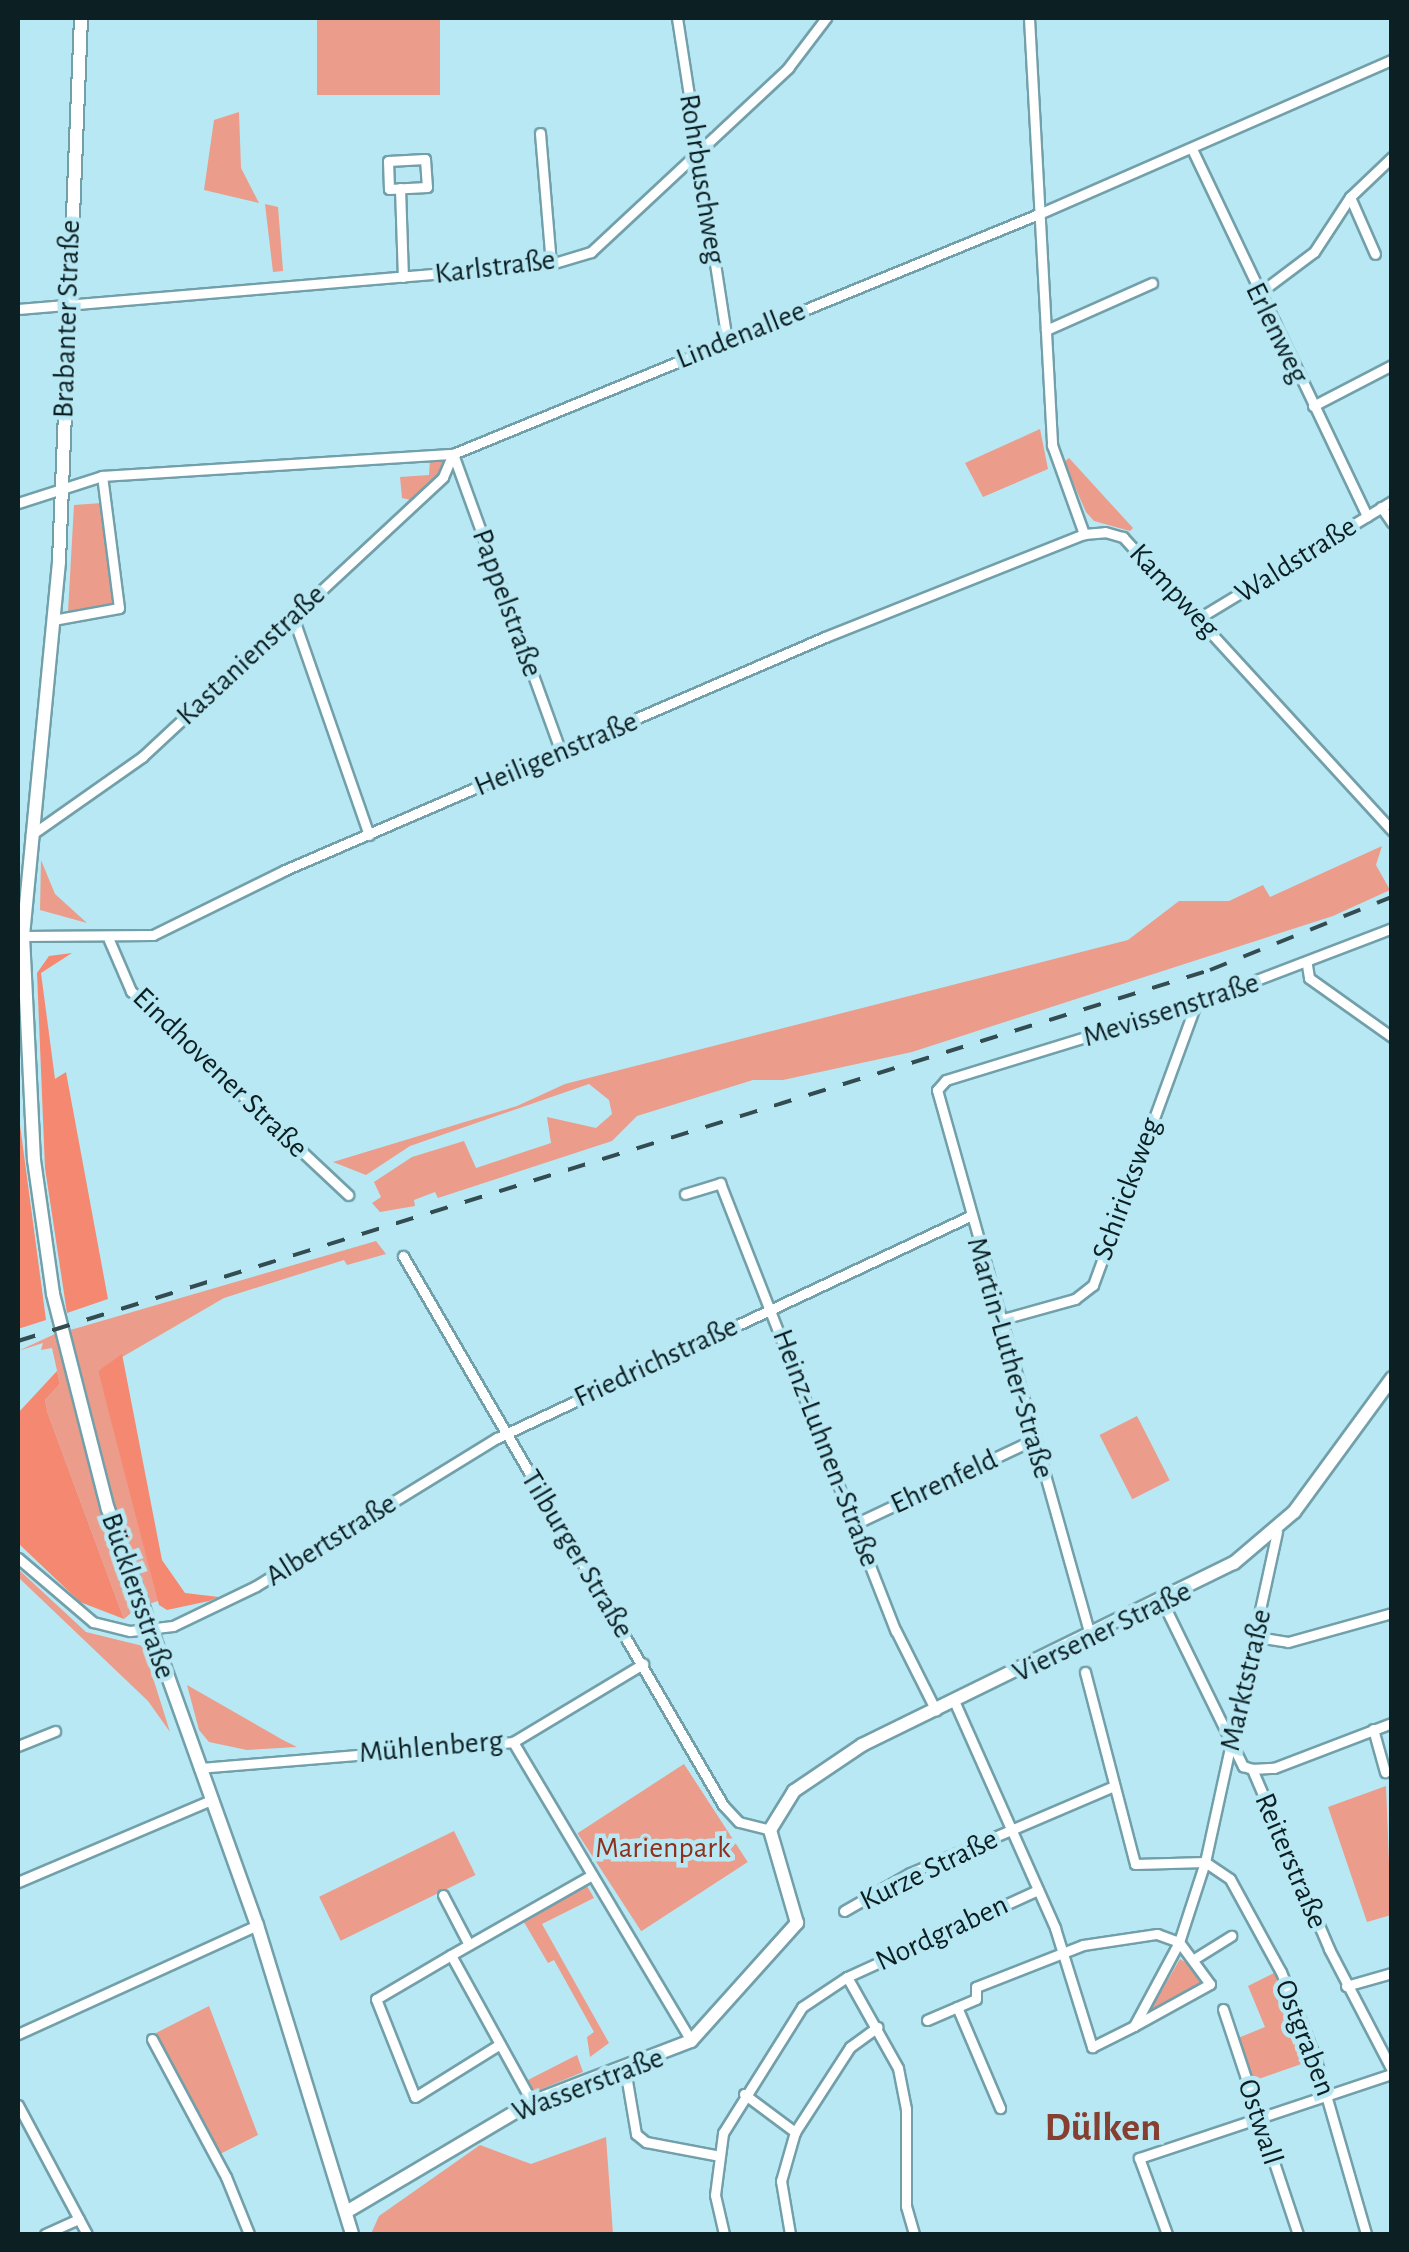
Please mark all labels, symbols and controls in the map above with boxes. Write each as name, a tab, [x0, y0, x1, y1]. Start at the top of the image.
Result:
street label: Rohrbuschweg	[671, 91, 733, 267]
street label: Brabanter Straße	[46, 219, 88, 419]
street label: Karlstraße	[433, 242, 557, 292]
street label: Erlenweg	[1237, 277, 1317, 389]
street label: Lindenallee	[671, 293, 811, 377]
street label: Waldstraße	[1229, 509, 1363, 611]
street label: Pappelstraße	[464, 524, 550, 682]
street label: Kampweg	[1121, 536, 1227, 646]
street label: Kastanienstraße	[169, 577, 333, 733]
street label: Heiligenstraße	[469, 703, 643, 805]
street label: Mevissenstraße	[1079, 965, 1263, 1055]
street label: Eindhovener Straße	[125, 980, 315, 1166]
street label: Schiricksweg	[1085, 1113, 1169, 1265]
street label: Martin-Luther-Straße	[958, 1233, 1062, 1483]
street label: Friedrichstraße	[568, 1308, 744, 1416]
street label: Heinz-Luhnen-Straße	[764, 1324, 888, 1572]
street label: Ehrenfeld	[885, 1442, 1003, 1522]
street label: Tilburger Straße	[513, 1463, 641, 1645]
street label: Albertstraße	[259, 1486, 403, 1594]
street label: Bücklersstraße	[93, 1508, 183, 1684]
street label: Viersener Straße	[1007, 1573, 1197, 1691]
street label: Marktstraße	[1212, 1606, 1280, 1754]
street label: Mühlenberg	[358, 1723, 504, 1771]
street label: Reiterstraße	[1246, 1788, 1336, 1934]
street label: Kurze Straße	[854, 1821, 1004, 1919]
park label: Marienpark	[595, 1830, 731, 1866]
street label: Nordgraben	[870, 1887, 1014, 1979]
street label: Ostgraben	[1266, 1975, 1344, 2101]
street label: Wasserstraße	[507, 2040, 669, 2130]
street label: Ostwall	[1229, 2075, 1291, 2169]
district label: Dülken	[1045, 2104, 1161, 2152]

